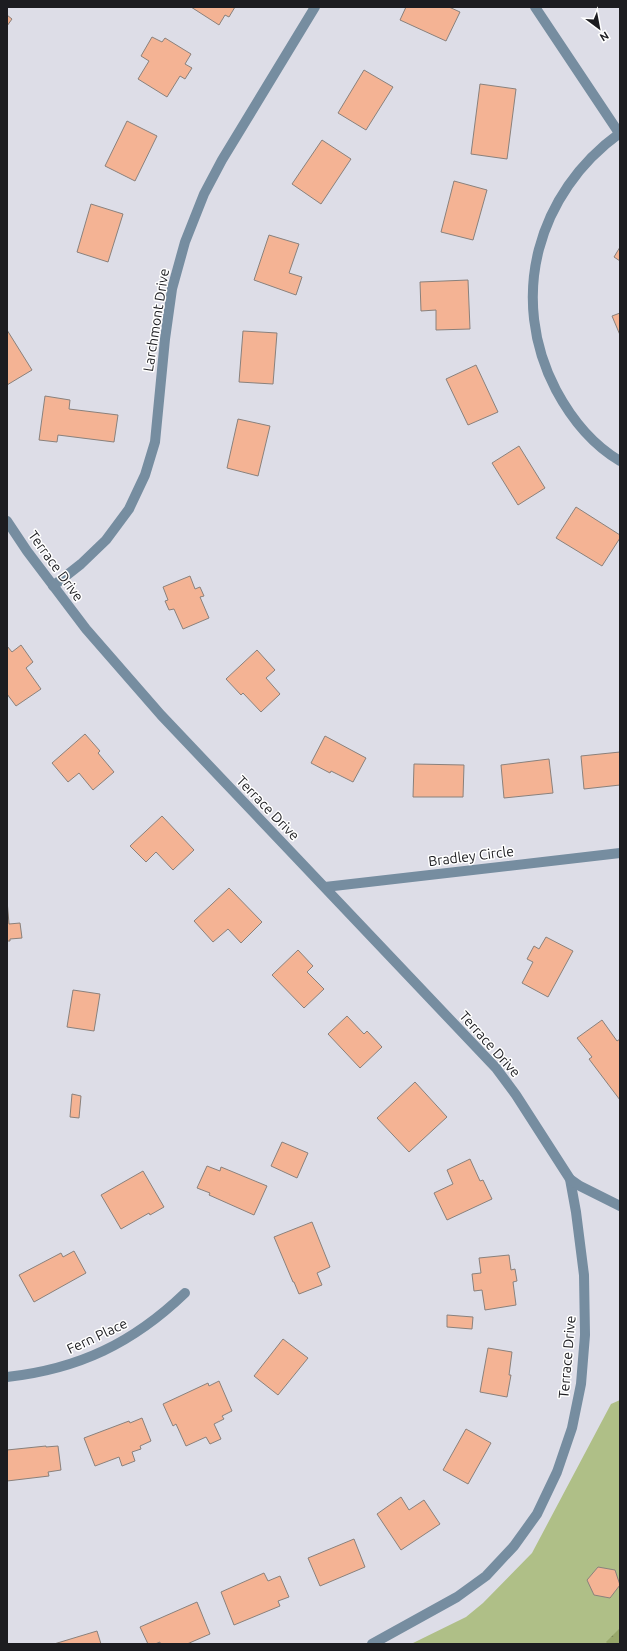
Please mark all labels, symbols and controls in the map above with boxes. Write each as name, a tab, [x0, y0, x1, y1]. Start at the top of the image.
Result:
north arrow	[579, 8, 619, 48]
text: N	[598, 29, 611, 44]
street label: Larchmont Drive	[140, 267, 172, 373]
street label: Terrace Drive	[25, 528, 87, 604]
street label: Terrace Drive	[233, 773, 303, 843]
street label: Bradley Circle	[427, 843, 515, 869]
street label: Terrace Drive	[456, 1008, 524, 1080]
street label: Fern Place	[64, 1315, 130, 1357]
street label: Terrace Drive	[555, 1315, 579, 1399]

